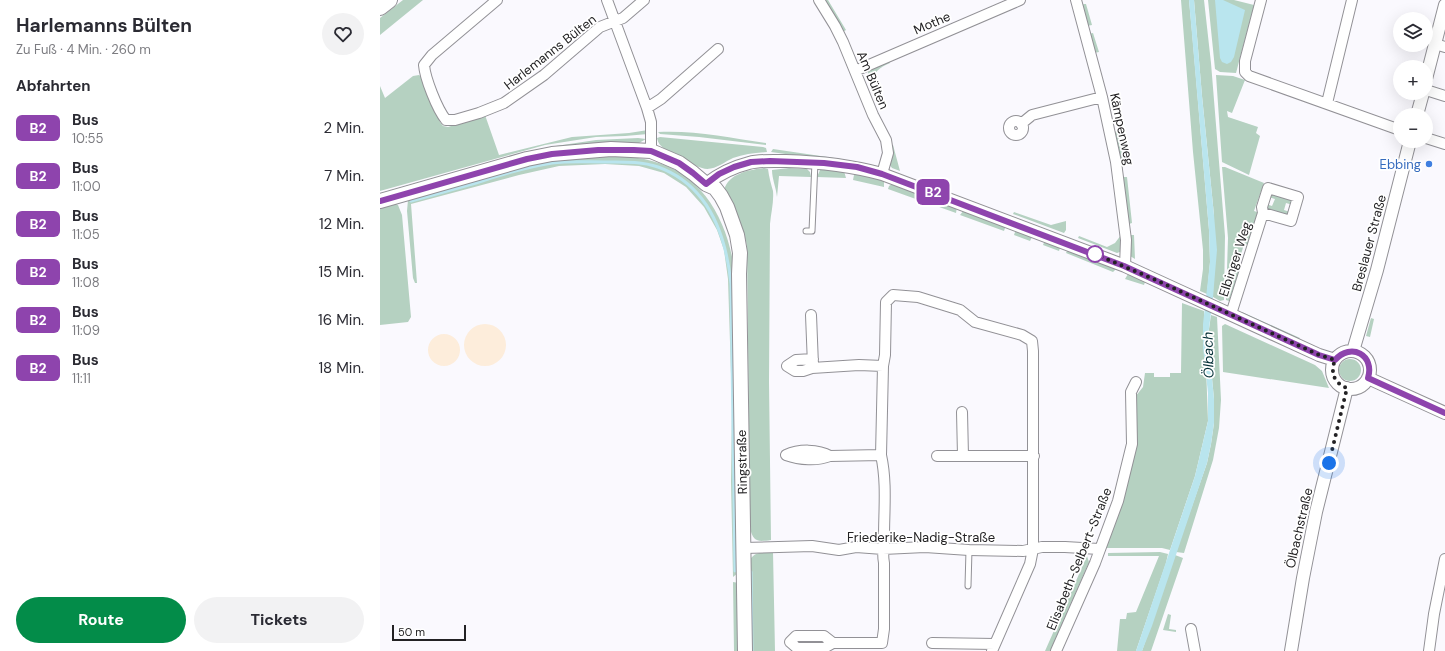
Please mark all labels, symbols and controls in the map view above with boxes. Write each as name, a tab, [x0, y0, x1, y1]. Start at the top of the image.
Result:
street label: Mothe	[911, 8, 953, 38]
street label: Harlemanns Bülten	[500, 11, 600, 93]
map controls	[1393, 12, 1433, 148]
button: layers	[1393, 12, 1433, 52]
text: Harlemanns Bülten	[16, 13, 192, 38]
button: heart	[322, 13, 364, 55]
text: Zu Fuß · 4 Min. · 260 m	[16, 41, 151, 58]
street label: Am Bülten	[853, 48, 893, 112]
button: +	[1393, 60, 1433, 100]
text: Abfahrten	[16, 76, 91, 96]
street label: Kämpenweg	[1106, 91, 1138, 167]
button: −	[1393, 108, 1433, 148]
text: Bus	[72, 110, 99, 130]
text: 2 Min.	[324, 118, 364, 138]
text: B2	[29, 119, 47, 137]
text: 10:55	[72, 130, 103, 147]
place label: Ebbing	[1380, 156, 1421, 173]
text: Bus	[72, 158, 99, 178]
marker: Ebbing	[1424, 159, 1434, 169]
text: 7 Min.	[324, 166, 364, 186]
text: B2	[29, 167, 47, 185]
text: 11:00	[72, 178, 101, 195]
line badge: B2	[915, 179, 951, 205]
text: B2	[924, 183, 942, 201]
street label: Breslauer Straße	[1348, 193, 1390, 293]
text: Bus	[72, 206, 99, 226]
text: 12 Min.	[319, 214, 364, 234]
text: B2	[29, 215, 47, 233]
street label: Elbinger Weg	[1215, 219, 1255, 299]
text: 11:05	[72, 226, 100, 243]
unlabelled marker	[1086, 245, 1104, 263]
text: Bus	[72, 254, 99, 274]
text: 15 Min.	[318, 262, 364, 282]
text: B2	[29, 263, 47, 281]
text: 11:08	[72, 274, 100, 291]
text: Bus	[72, 302, 99, 322]
text: 16 Min.	[318, 310, 364, 330]
text: B2	[29, 311, 47, 329]
text: 11:09	[72, 322, 100, 339]
water label: Ölbach	[1199, 332, 1217, 378]
text: Bus	[72, 350, 99, 370]
text: 18 Min.	[318, 358, 364, 378]
text: B2	[29, 359, 47, 377]
text: 11:11	[72, 370, 91, 387]
street label: Ringstraße	[733, 430, 751, 494]
your location	[1319, 453, 1339, 473]
street label: Elisabeth-Selbert-Straße	[1043, 485, 1115, 633]
street label: Ölbachstraße	[1281, 486, 1317, 570]
street label: Friederike-Nadig-Straße	[847, 529, 995, 546]
button: Route	[16, 597, 186, 643]
button: Tickets	[194, 597, 364, 643]
scale bar	[392, 623, 466, 642]
text: 50 m	[398, 625, 425, 639]

